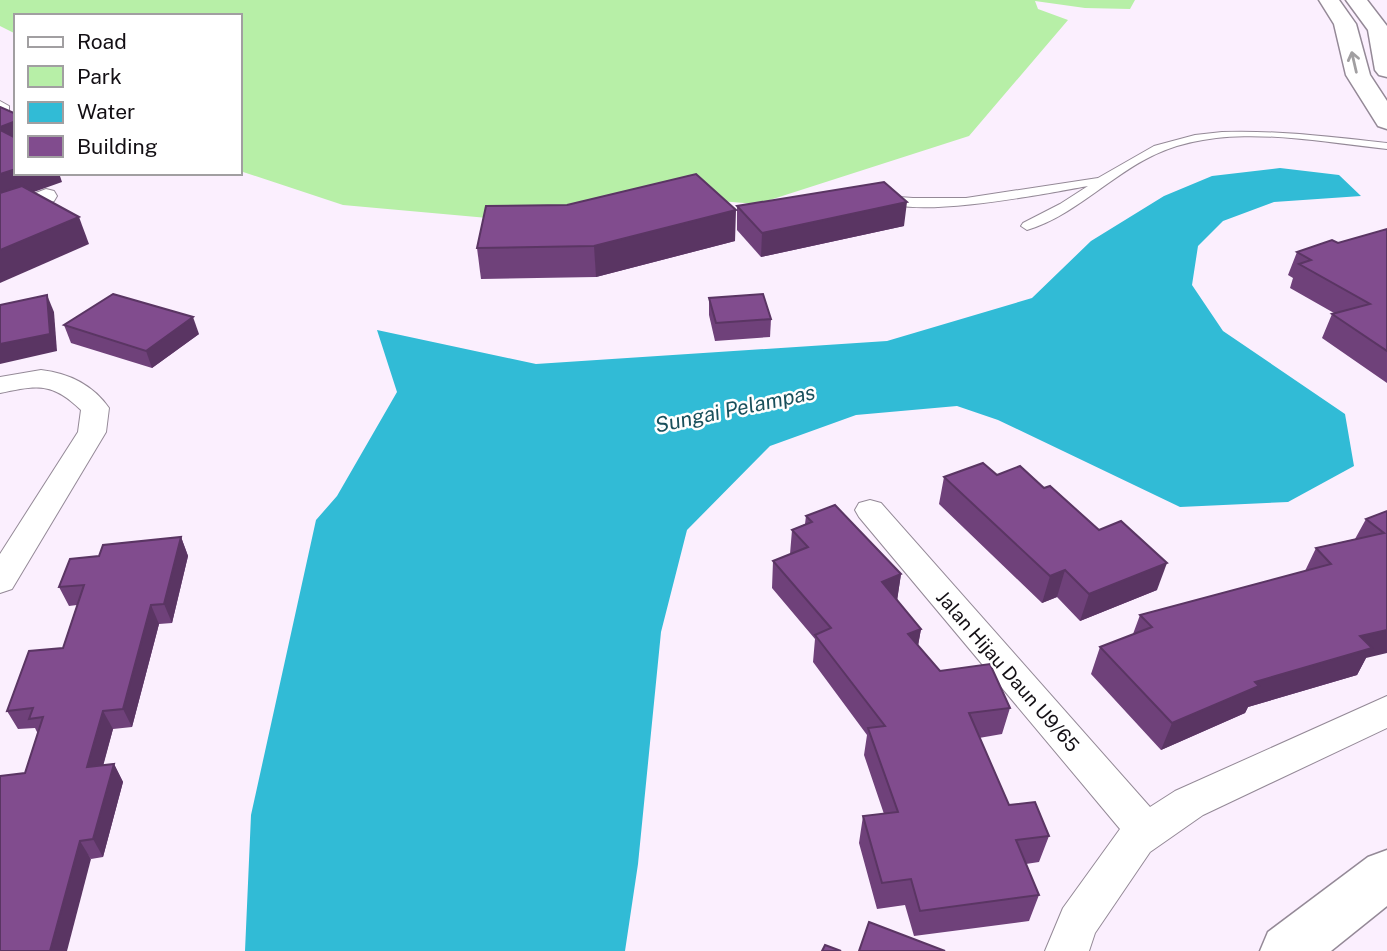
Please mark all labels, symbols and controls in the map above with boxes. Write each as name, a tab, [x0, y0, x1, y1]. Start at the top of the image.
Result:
legend	[14, 14, 242, 175]
text: Road	[77, 29, 127, 54]
one-way arrow	[1347, 51, 1361, 74]
text: Park	[77, 64, 122, 89]
text: Water	[77, 99, 135, 124]
text: Building	[77, 134, 158, 159]
water label: Sungai Pelampas	[653, 379, 817, 438]
street label: Jalan Hijau Daun U9/65	[932, 586, 1084, 756]

